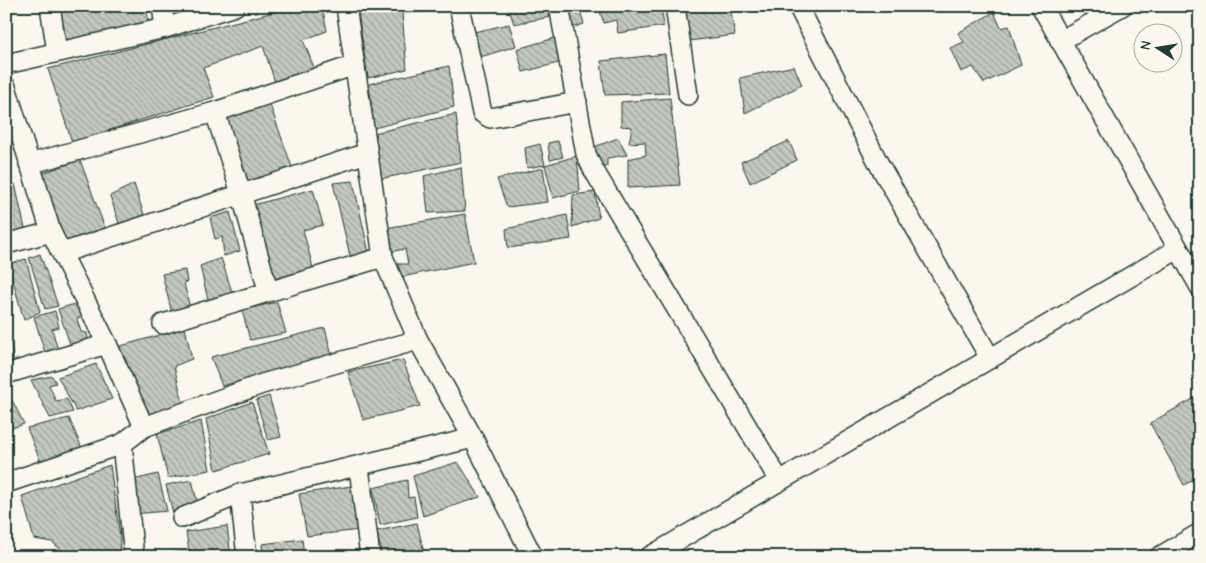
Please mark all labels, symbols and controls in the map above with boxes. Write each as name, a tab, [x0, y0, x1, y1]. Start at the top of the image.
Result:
north arrow	[1134, 22, 1184, 72]
text: N	[1137, 39, 1155, 52]

